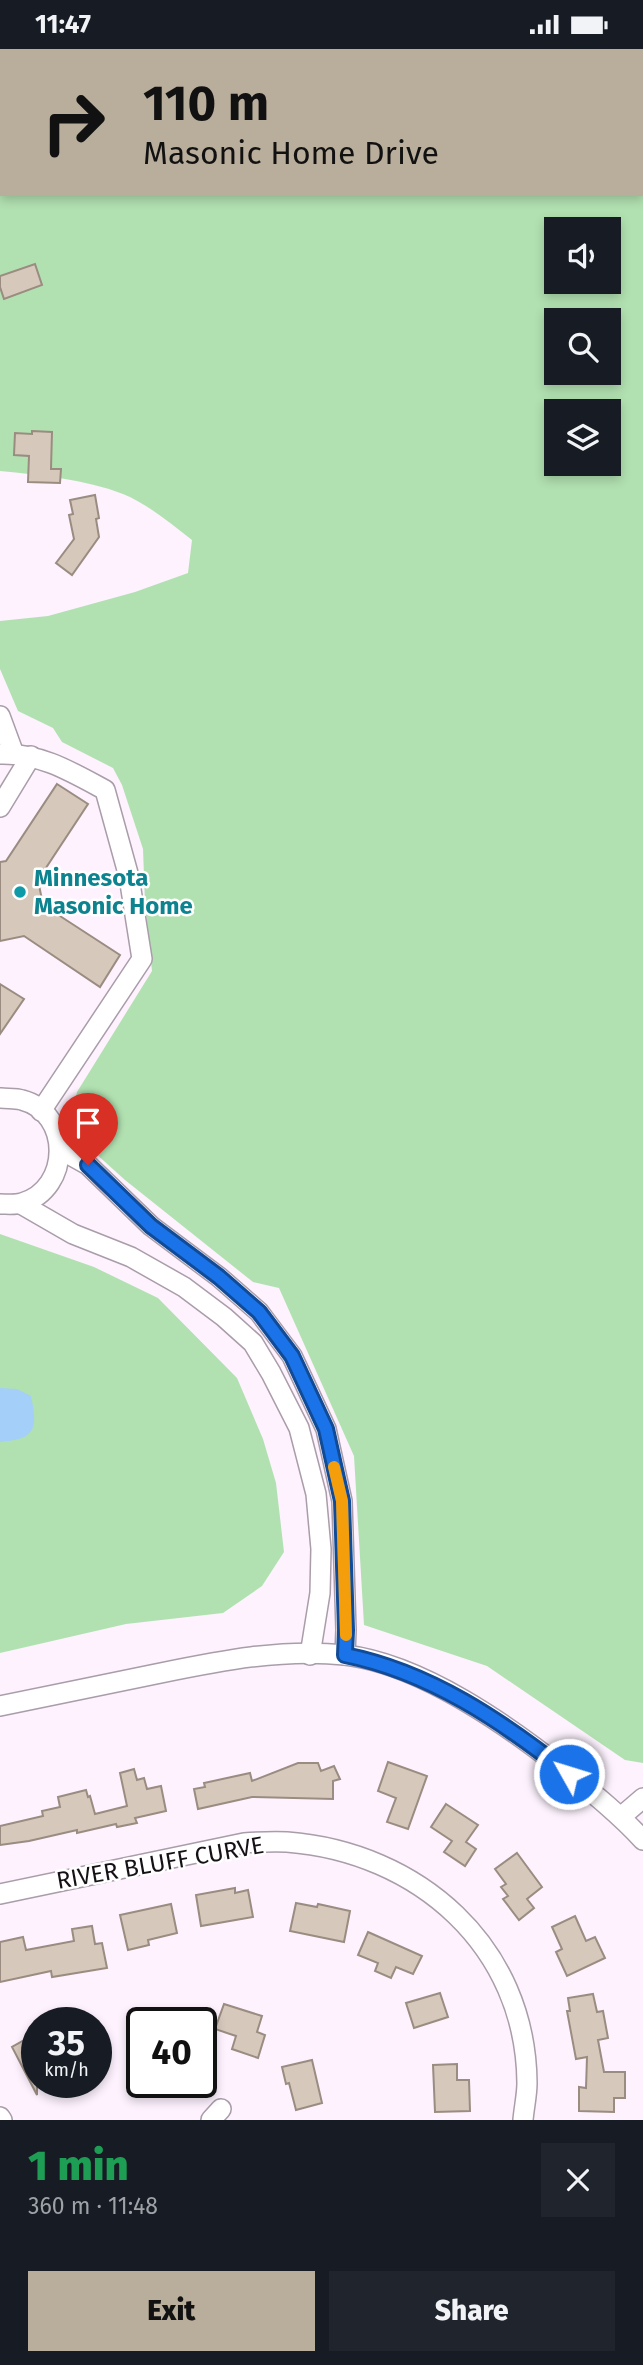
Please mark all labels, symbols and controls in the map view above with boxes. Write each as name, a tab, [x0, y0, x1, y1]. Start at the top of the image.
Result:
text: 11:47	[35, 9, 91, 40]
text: 110 m	[143, 74, 269, 133]
icon: right	[28, 77, 119, 168]
text: Masonic Home Drive	[143, 134, 439, 172]
map controls	[544, 217, 621, 476]
button: sound	[544, 217, 621, 294]
button: search	[544, 308, 621, 385]
button: layers	[544, 399, 621, 476]
place label: Minnesota Masonic Home	[34, 864, 193, 920]
marker: Minnesota Masonic Home	[12, 884, 28, 900]
pin	[58, 1093, 118, 1165]
icon: arrive	[69, 1104, 107, 1142]
position arrow	[532, 1737, 606, 1811]
street label: RIVER BLUFF CURVE	[54, 1831, 266, 1895]
speed limit sign: 40	[126, 2007, 217, 2098]
text: 35	[48, 2022, 85, 2064]
text: km/h	[44, 2059, 89, 2081]
text: 1 min	[28, 2141, 129, 2191]
button: close	[541, 2143, 615, 2217]
text: 360 m · 11:48	[28, 2192, 158, 2220]
button: Exit	[28, 2271, 315, 2351]
button: Share	[329, 2271, 615, 2351]

